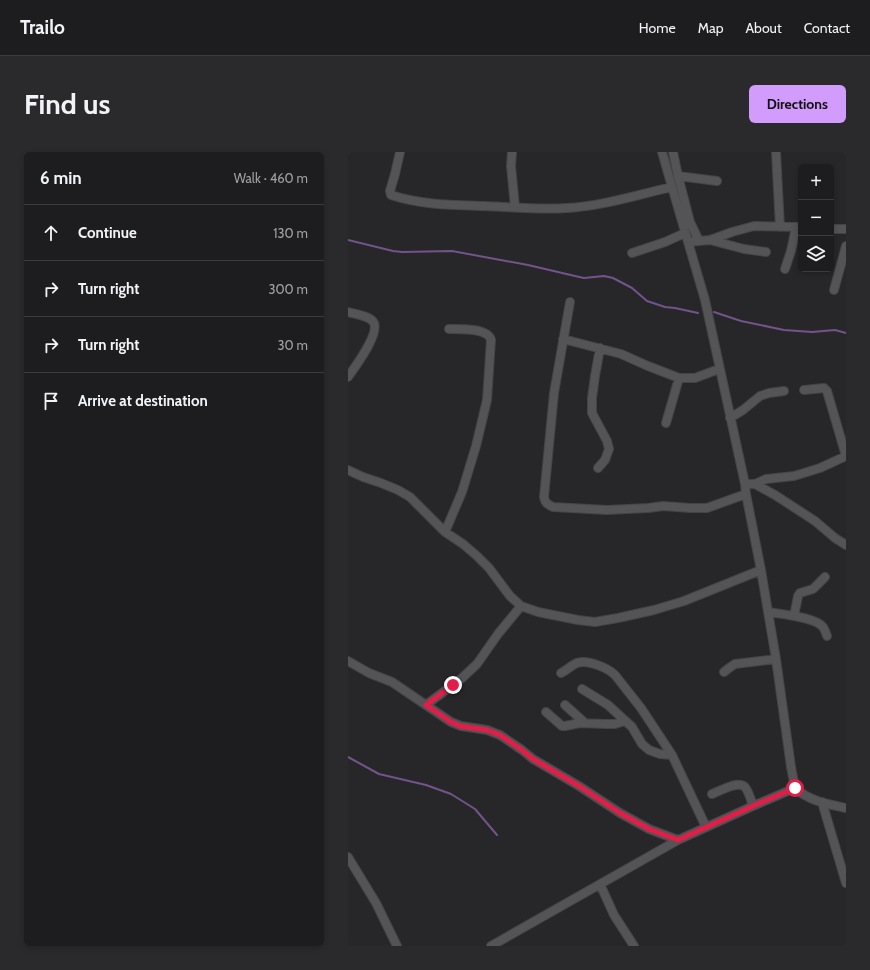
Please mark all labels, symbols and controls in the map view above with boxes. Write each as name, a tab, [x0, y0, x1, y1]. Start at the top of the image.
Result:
text: Trailo	[20, 16, 65, 39]
text: Home	[639, 19, 676, 37]
text: Map	[698, 19, 723, 37]
text: About	[745, 19, 782, 37]
text: Contact	[804, 19, 850, 37]
button: Directions	[749, 85, 846, 123]
text: Find us	[24, 87, 110, 121]
map controls	[798, 164, 834, 272]
button: +	[798, 164, 834, 200]
text: 6 min	[40, 168, 82, 188]
text: Walk · 460 m	[234, 170, 308, 186]
button: −	[798, 200, 834, 236]
icon: ahead	[40, 222, 62, 244]
text: Continue	[78, 224, 137, 242]
text: 130 m	[273, 225, 308, 241]
button: layers	[798, 236, 834, 272]
icon: right	[40, 278, 62, 300]
text: Turn right	[78, 280, 139, 298]
text: 300 m	[268, 281, 308, 297]
icon: right	[40, 334, 62, 356]
text: Turn right	[78, 336, 139, 354]
text: 30 m	[278, 337, 308, 353]
icon: arrive	[40, 390, 62, 412]
text: Arrive at destination	[78, 392, 208, 410]
route end	[444, 676, 462, 694]
route start	[786, 779, 804, 797]

